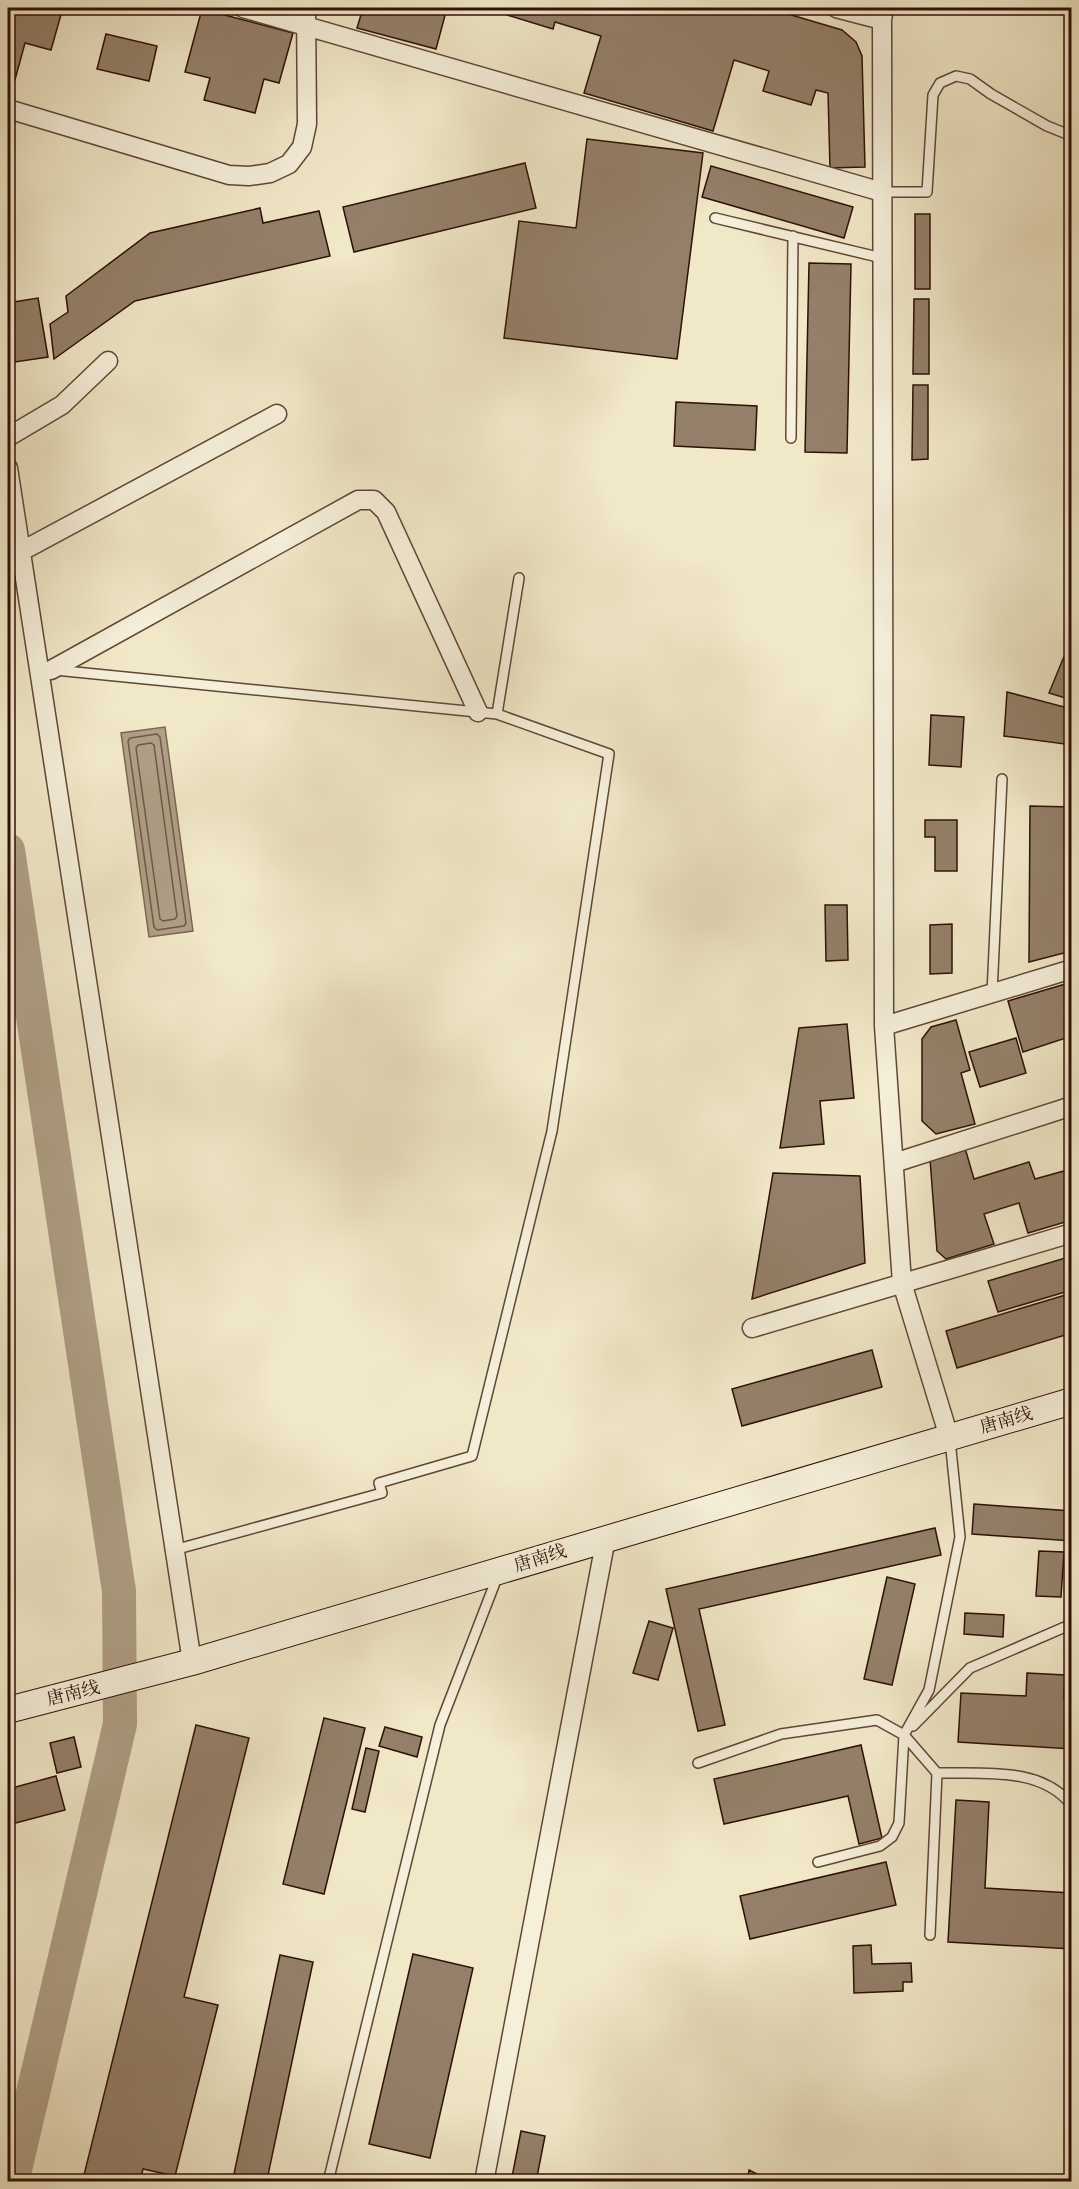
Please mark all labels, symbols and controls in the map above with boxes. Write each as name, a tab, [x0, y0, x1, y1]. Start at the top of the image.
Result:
street label: 唐南线	[977, 1402, 1035, 1439]
street label: 唐南线	[511, 1540, 569, 1577]
street label: 唐南线	[44, 1676, 102, 1711]

